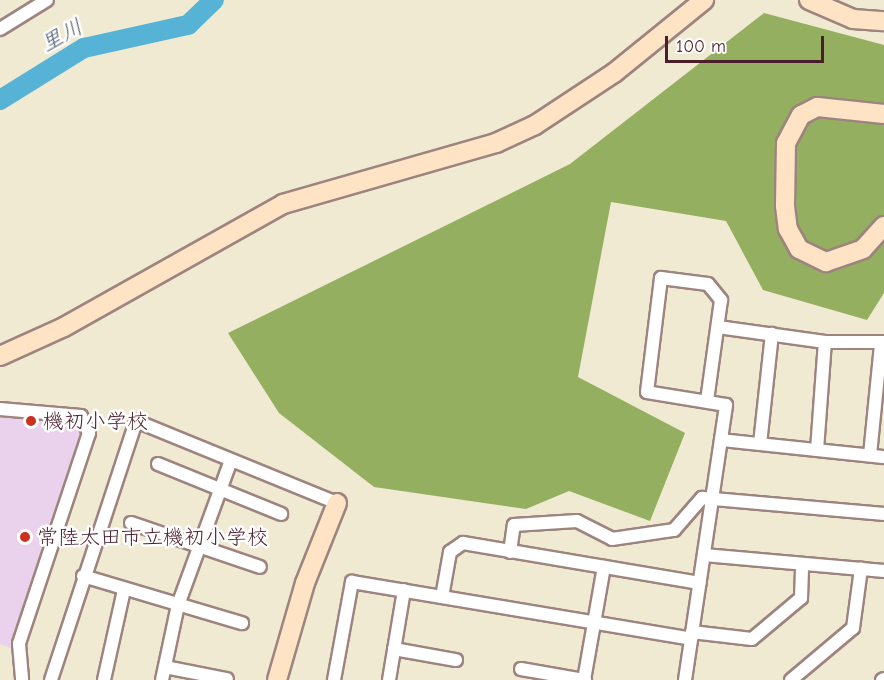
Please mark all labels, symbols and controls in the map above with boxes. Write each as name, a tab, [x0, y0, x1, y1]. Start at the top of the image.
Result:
water label: 里川	[36, 14, 88, 58]
scale bar	[668, 24, 827, 62]
text: 100 m	[676, 36, 726, 57]
place label: 機初小学校	[43, 408, 148, 434]
marker: 機初小学校	[24, 414, 38, 428]
place label: 常陸太田市立機初小学校	[37, 524, 268, 550]
marker: 常陸太田市立機初小学校	[18, 530, 32, 544]

